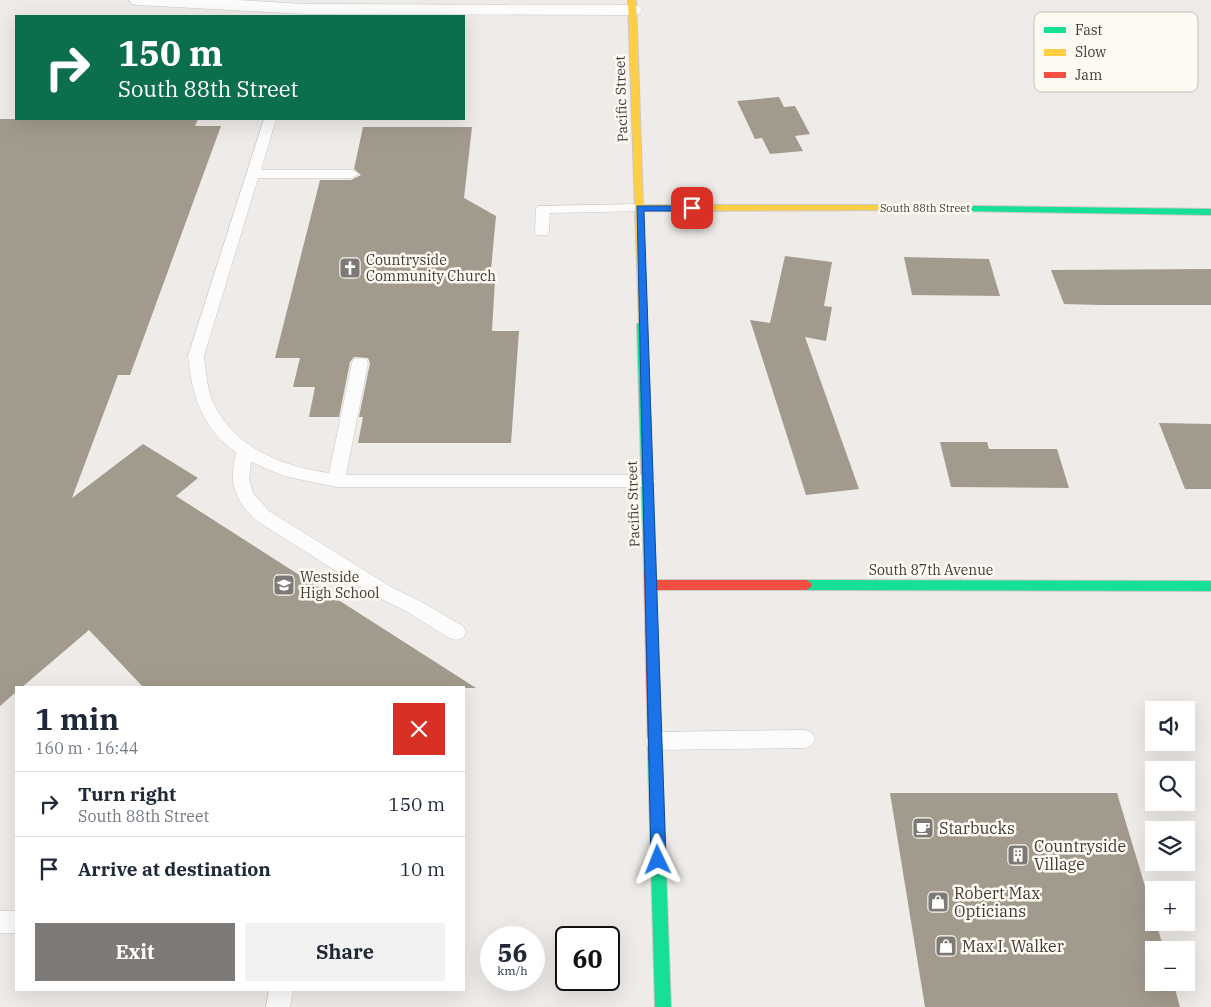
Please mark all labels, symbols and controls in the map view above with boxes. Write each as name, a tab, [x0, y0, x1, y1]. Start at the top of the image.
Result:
legend	[1034, 12, 1198, 92]
text: Fast	[1075, 21, 1103, 39]
text: 150 m	[118, 30, 223, 76]
icon: right	[35, 35, 100, 100]
text: Slow	[1075, 43, 1106, 61]
street label: Pacific Street	[610, 55, 632, 143]
text: Jam	[1075, 66, 1102, 84]
text: South 88th Street	[118, 74, 298, 103]
pin	[671, 187, 713, 229]
icon: arrive	[678, 194, 706, 222]
street label: South 88th Street	[880, 201, 970, 215]
place label: Countryside Community Church	[366, 251, 496, 285]
church icon: Countryside Community Church	[338, 256, 362, 280]
street label: Pacific Street	[622, 460, 644, 548]
street label: South 87th Avenue	[869, 561, 993, 579]
place label: Westside High School	[300, 568, 379, 602]
school or university icon: Westside High School	[272, 573, 296, 597]
text: 1 min	[35, 699, 119, 738]
map controls	[1145, 701, 1195, 991]
button: sound	[1145, 701, 1195, 751]
button: close	[393, 703, 445, 755]
text: 160 m · 16:44	[35, 738, 138, 758]
button: search	[1145, 761, 1195, 811]
text: Turn right	[78, 782, 176, 806]
icon: right	[35, 790, 63, 818]
text: 150 m	[388, 792, 445, 816]
text: South 88th Street	[78, 806, 209, 826]
cafe icon: Starbucks	[911, 816, 935, 840]
place label: Starbucks	[939, 818, 1015, 838]
button: layers	[1145, 821, 1195, 871]
position arrow	[631, 833, 683, 885]
place label: Countryside Village	[1034, 836, 1126, 874]
building icon: Countryside Village	[1006, 843, 1030, 867]
icon: arrive	[35, 855, 63, 883]
text: Arrive at destination	[78, 857, 271, 881]
text: 10 m	[400, 857, 445, 881]
button: +	[1145, 881, 1195, 931]
place label: Robert Max Opticians	[954, 883, 1040, 921]
shop icon: Robert Max Opticians	[926, 890, 950, 914]
button: Exit	[35, 923, 235, 981]
button: Share	[245, 923, 445, 981]
speed limit sign: 60	[555, 926, 620, 991]
shop icon: Max I. Walker	[934, 934, 958, 958]
text: 56	[497, 936, 528, 969]
place label: Max I. Walker	[962, 936, 1064, 956]
button: −	[1145, 941, 1195, 991]
text: km/h	[497, 963, 528, 978]

